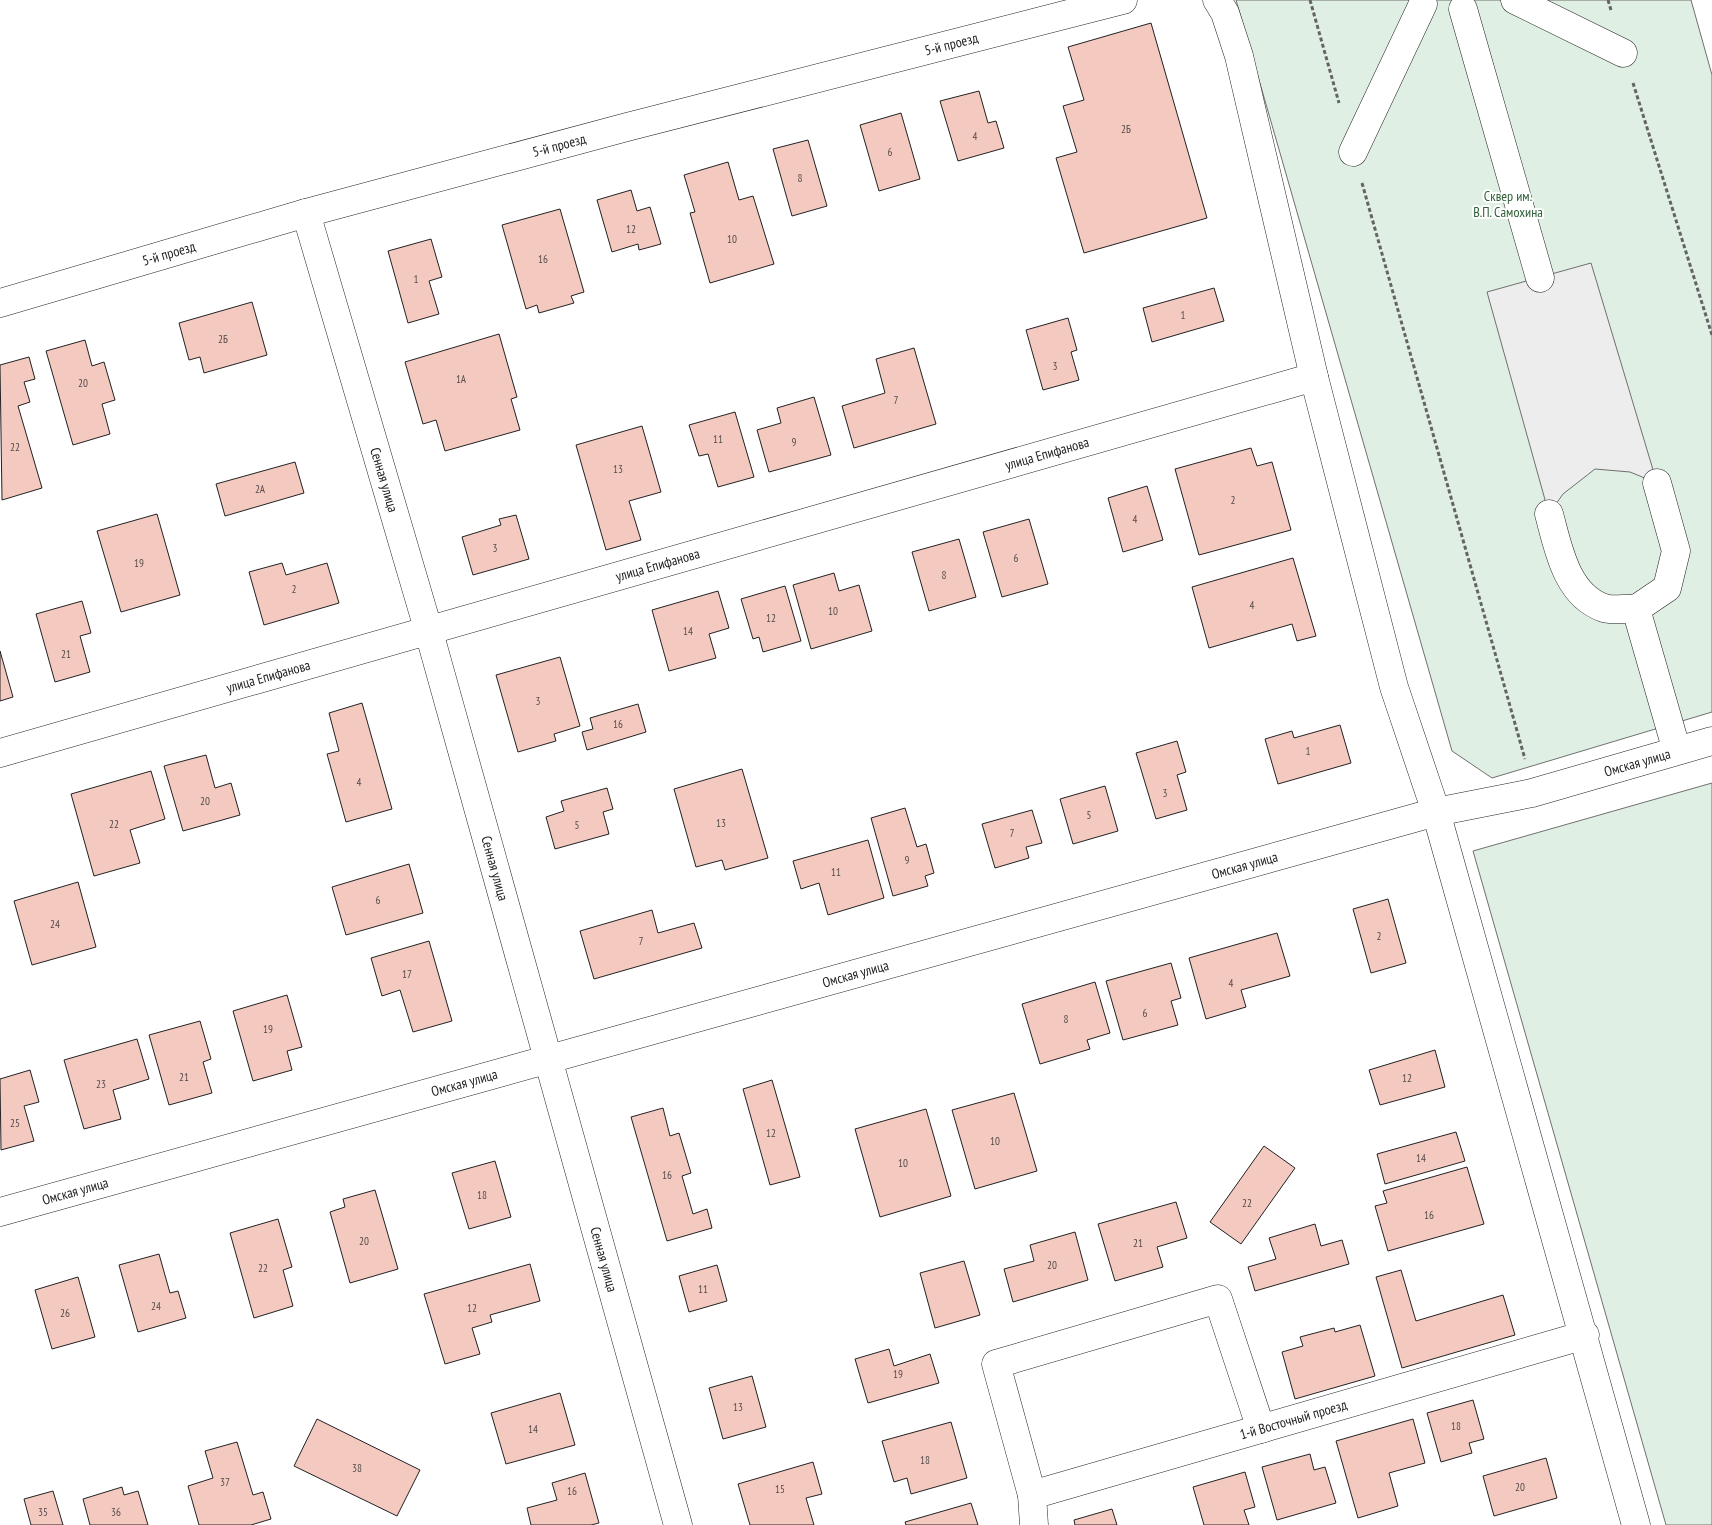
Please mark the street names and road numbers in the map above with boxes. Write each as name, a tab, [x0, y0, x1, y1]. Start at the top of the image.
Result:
street label: 5-й проезд	[923, 28, 980, 59]
street label: 5-й проезд	[530, 129, 588, 161]
street label: 5-й проезд	[140, 237, 198, 270]
street label: улица Епифанова	[1003, 433, 1091, 474]
street label: Сенная улица	[366, 445, 402, 514]
street label: улица Епифанова	[613, 544, 702, 585]
street label: улица Епифанова	[224, 656, 312, 697]
street label: Омская улица	[1602, 745, 1672, 781]
street label: Сенная улица	[477, 834, 513, 903]
street label: Омская улица	[1209, 848, 1280, 883]
street label: Омская улица	[820, 956, 891, 992]
street label: Омская улица	[429, 1065, 500, 1100]
street label: Омская улица	[40, 1173, 110, 1209]
street label: Сенная улица	[586, 1225, 622, 1294]
street label: 1-й Восточный проезд	[1238, 1395, 1349, 1443]

